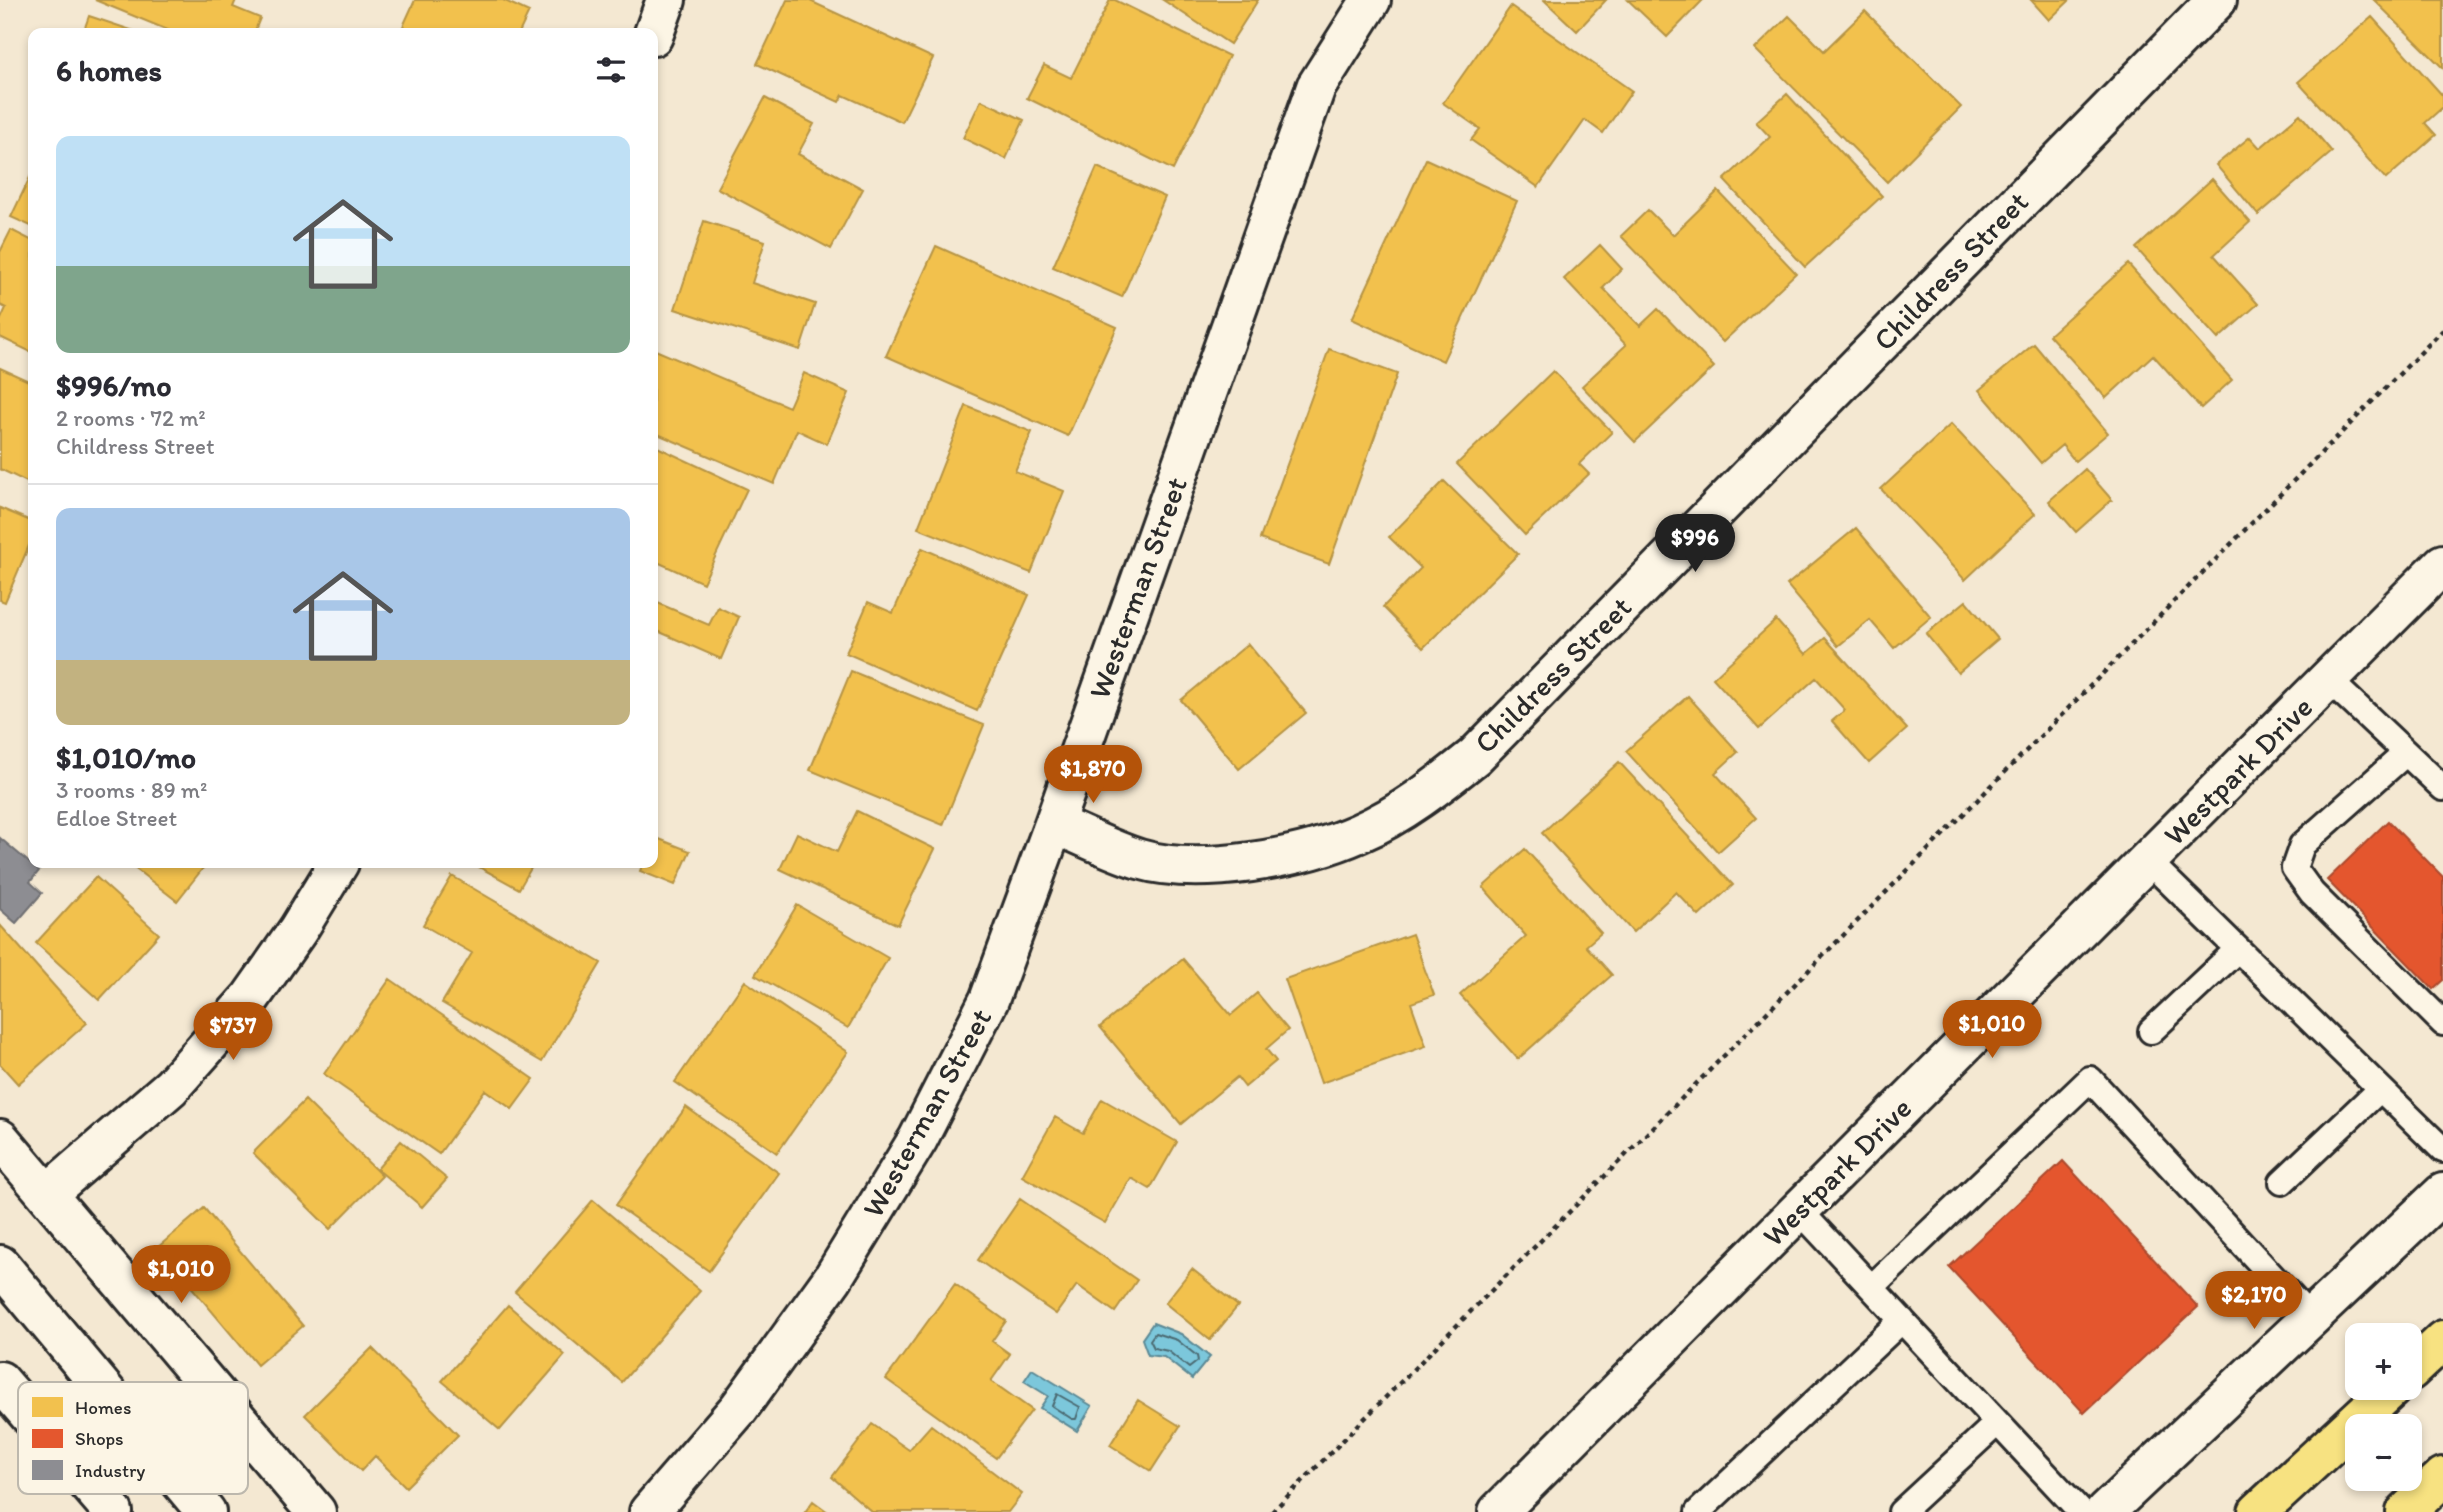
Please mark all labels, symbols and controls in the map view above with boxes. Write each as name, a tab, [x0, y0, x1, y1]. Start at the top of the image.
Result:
icon: filters	[592, 51, 630, 89]
text: 6 homes	[56, 52, 162, 89]
icon: home	[280, 181, 406, 307]
street label: Childress Street	[1865, 183, 2036, 358]
text: $996/mo	[56, 367, 172, 404]
text: 2 rooms · 72 m²	[56, 404, 206, 432]
text: Childress Street	[56, 432, 215, 460]
street label: Westerman Street	[1080, 472, 1195, 704]
pin: $996	[1654, 514, 1736, 574]
text: $996	[1671, 523, 1719, 551]
icon: home	[280, 553, 406, 679]
street label: Childress Street	[1466, 588, 1639, 761]
street label: Westpark Drive	[2155, 688, 2320, 853]
text: $1,010/mo	[56, 739, 196, 776]
pin: $1,870	[1036, 746, 1150, 805]
text: $1,870	[1060, 754, 1126, 782]
text: 3 rooms · 89 m²	[56, 776, 207, 804]
text: Edloe Street	[56, 804, 177, 832]
pin: $1,010	[1935, 1000, 2049, 1060]
pin: $737	[192, 1002, 274, 1062]
street label: Westerman Street	[854, 1002, 999, 1224]
text: $1,010	[1959, 1009, 2025, 1037]
text: $737	[209, 1011, 257, 1039]
street label: Westpark Drive	[1754, 1089, 1919, 1254]
pin: $1,010	[124, 1246, 238, 1305]
text: $1,010	[148, 1254, 214, 1282]
pin: $2,170	[2197, 1272, 2311, 1331]
text: $2,170	[2221, 1280, 2287, 1308]
map controls	[2345, 1323, 2422, 1491]
button: +	[2345, 1323, 2422, 1400]
legend	[18, 1382, 248, 1494]
text: Homes	[75, 1396, 131, 1419]
button: −	[2345, 1414, 2422, 1491]
text: Shops	[75, 1427, 124, 1450]
text: Industry	[75, 1459, 145, 1482]

